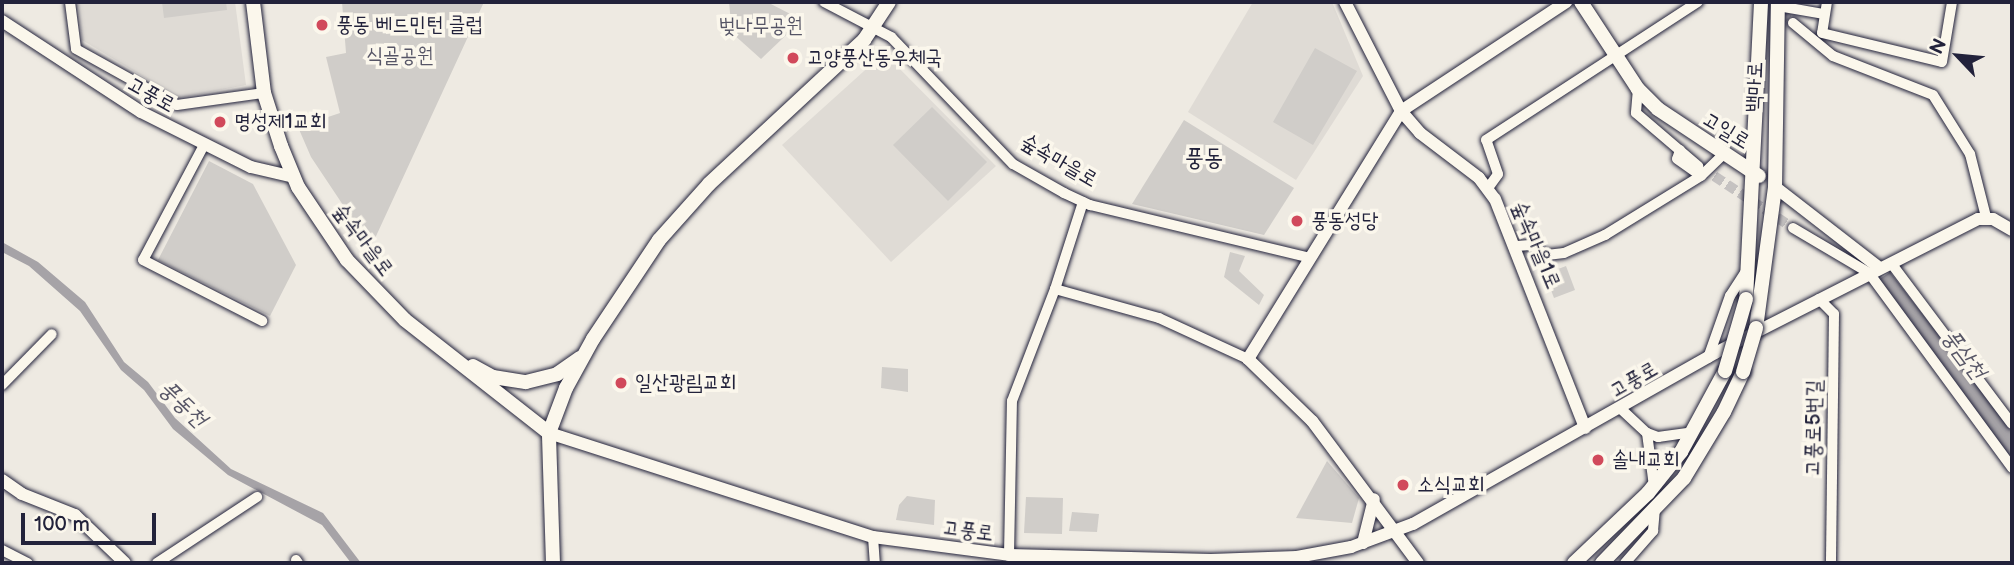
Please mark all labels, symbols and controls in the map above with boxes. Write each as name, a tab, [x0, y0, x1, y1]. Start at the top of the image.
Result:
place label: 풍동 베드민턴 클럽	[336, 12, 483, 38]
park label: 벚나무공원	[719, 13, 803, 39]
marker: 풍동 베드민턴 클럽	[314, 17, 330, 33]
north arrow	[1923, 21, 1993, 91]
text: N	[1925, 35, 1952, 58]
park label: 식골공원	[366, 43, 434, 69]
place label: 고양풍산동우체국	[807, 45, 942, 71]
marker: 고양풍산동우체국	[785, 50, 801, 66]
street label: 백마로	[1742, 61, 1768, 113]
street label: 고풍로	[123, 72, 179, 118]
street label: 고일로	[1698, 107, 1754, 155]
place label: 명성제1교회	[234, 109, 327, 135]
marker: 명성제1교회	[212, 114, 228, 130]
street label: 숲속마을로	[1016, 129, 1102, 193]
district label: 풍동	[1185, 144, 1223, 172]
street label: 숲속마을1로	[1506, 197, 1566, 293]
street label: 숲속마을로	[328, 199, 398, 281]
place label: 풍동성당	[1311, 208, 1379, 234]
marker: 풍동성당	[1289, 213, 1305, 229]
water label: 풍삼천	[1936, 324, 1992, 384]
street label: 고풍로	[1606, 356, 1662, 404]
place label: 일산광림교회	[635, 370, 736, 396]
water label: 풍동천	[153, 375, 213, 433]
marker: 일산광림교회	[613, 375, 629, 391]
street label: 고풍로5번길	[1801, 380, 1827, 476]
place label: 솔내교회	[1612, 447, 1680, 473]
marker: 솔내교회	[1590, 452, 1606, 468]
place label: 소식교회	[1417, 472, 1485, 498]
marker: 소식교회	[1395, 477, 1411, 493]
scale bar	[24, 498, 159, 542]
text: 100 m	[34, 512, 90, 537]
street label: 고풍로	[941, 515, 995, 547]

